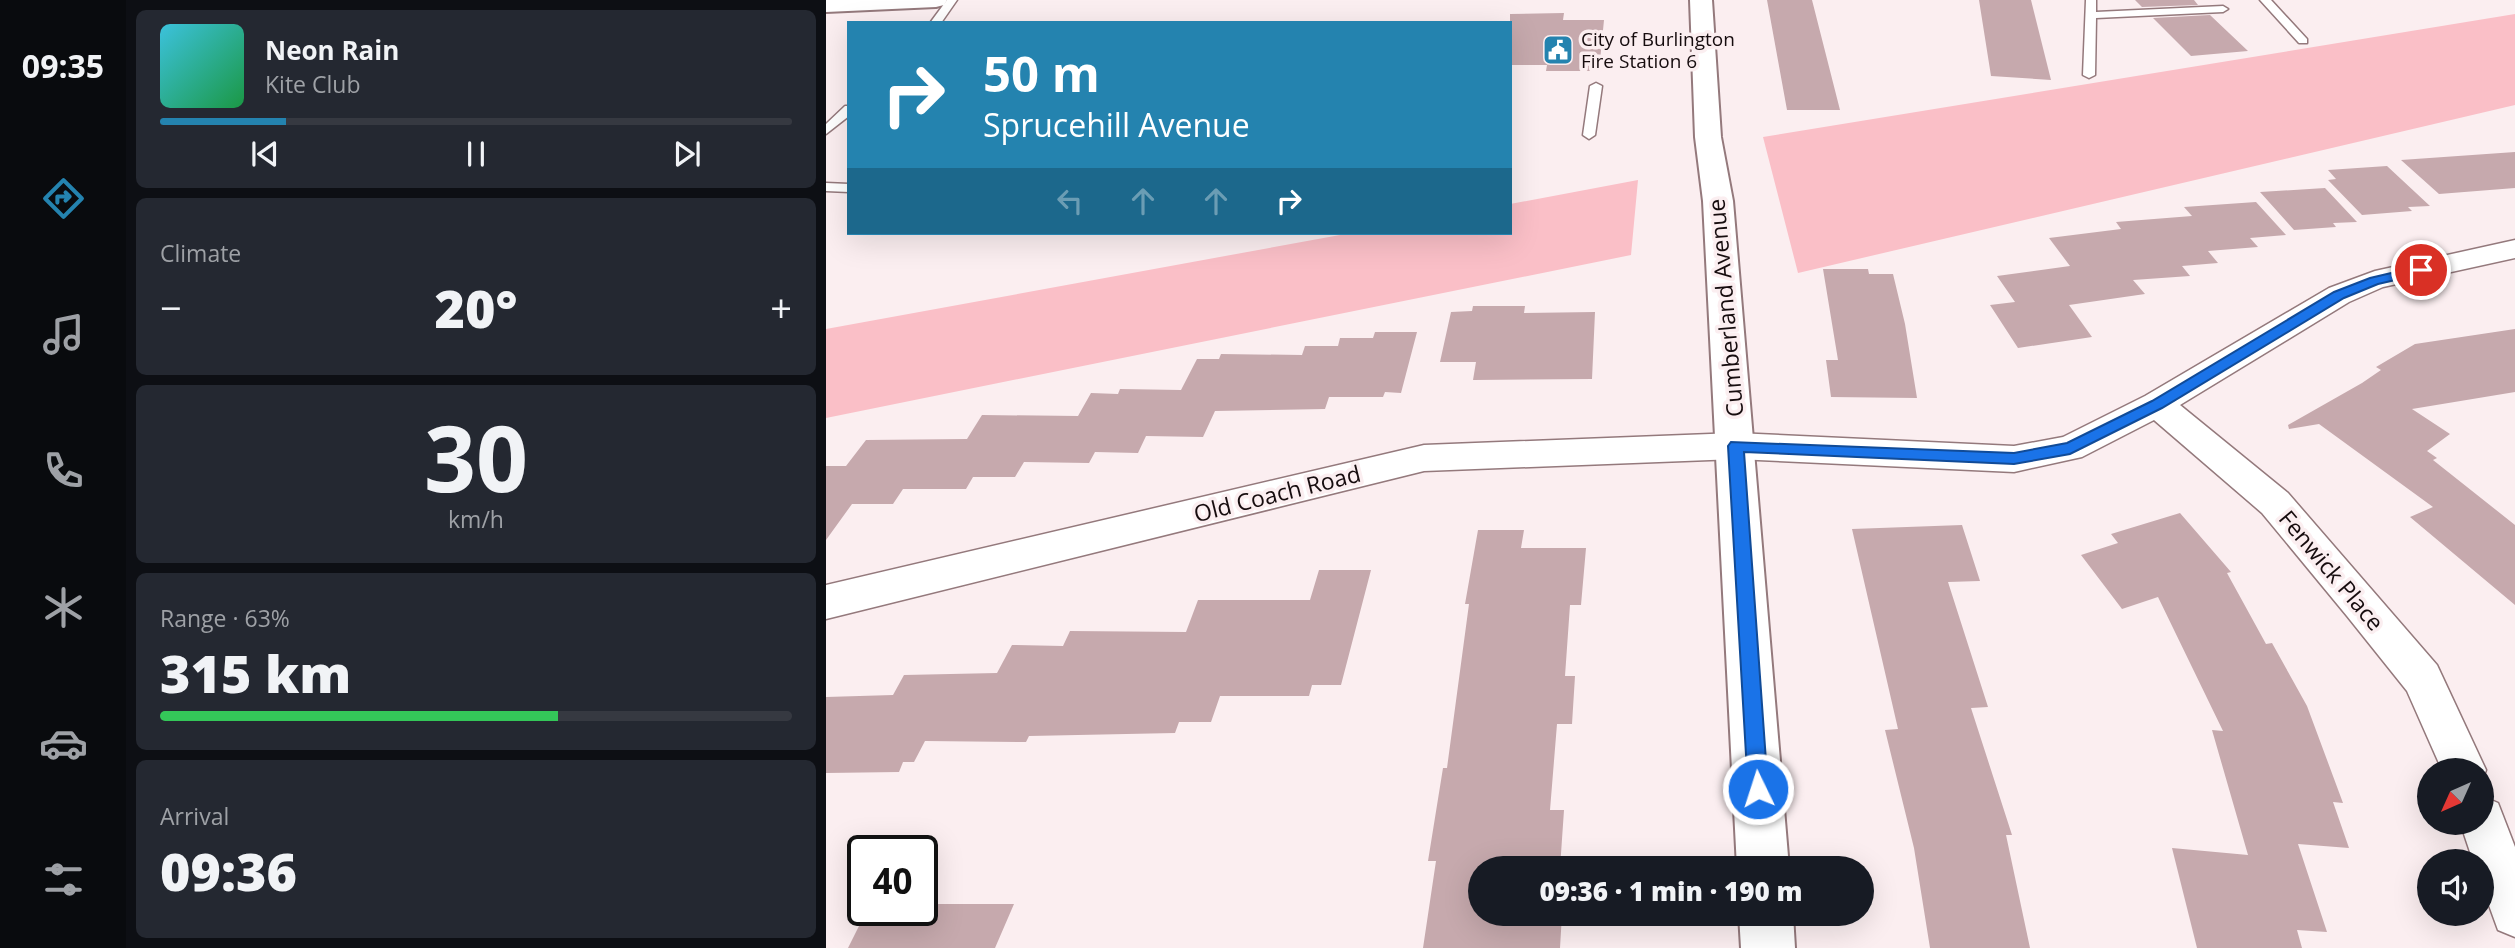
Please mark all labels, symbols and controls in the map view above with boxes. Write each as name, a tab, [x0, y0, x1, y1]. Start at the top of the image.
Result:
place label: City of Burlington Fire Station 6	[1581, 26, 1735, 74]
text: Neon Rain	[265, 32, 399, 68]
public building icon: City of Burlington Fire Station 6	[1541, 33, 1575, 67]
text: 50 m	[983, 40, 1100, 106]
text: 09:35	[22, 44, 104, 87]
icon: right	[868, 49, 959, 140]
text: Kite Club	[265, 68, 360, 100]
text: Sprucehill Avenue	[983, 103, 1250, 146]
icon: previous	[246, 135, 284, 173]
icon: pause	[457, 135, 495, 173]
icon: next	[668, 135, 706, 173]
icon: directions	[39, 174, 88, 223]
icon: left	[1051, 182, 1089, 220]
icon: ahead	[1124, 182, 1162, 220]
icon: ahead	[1197, 182, 1235, 220]
icon: right	[1270, 182, 1308, 220]
street label: Cumberland Avenue	[1700, 197, 1750, 419]
text: Climate	[160, 237, 241, 269]
pin	[2391, 240, 2451, 300]
icon: arrive	[2402, 251, 2440, 289]
text: 20°	[435, 272, 517, 343]
text: −	[160, 281, 182, 333]
text: +	[770, 281, 792, 333]
icon: music	[39, 310, 88, 359]
text: 30	[424, 395, 528, 519]
icon: phone	[39, 446, 88, 495]
street label: Old Coach Road	[1190, 457, 1364, 529]
text: km/h	[448, 503, 504, 535]
street label: Fenwick Place	[2272, 503, 2392, 637]
icon: climate	[39, 583, 88, 632]
text: Range · 63%	[160, 602, 290, 634]
text: 315 km	[160, 637, 351, 708]
icon: car	[39, 719, 88, 768]
position arrow	[1721, 752, 1795, 826]
north arrow	[2417, 758, 2494, 835]
map controls	[2417, 758, 2494, 926]
text: Arrival	[160, 800, 229, 832]
text: 09:36	[160, 835, 297, 906]
speed limit sign: 40	[847, 835, 938, 926]
button: sound	[2417, 849, 2494, 926]
icon: filters	[39, 855, 88, 904]
text: 09:36 · 1 min · 190 m	[1540, 873, 1802, 909]

